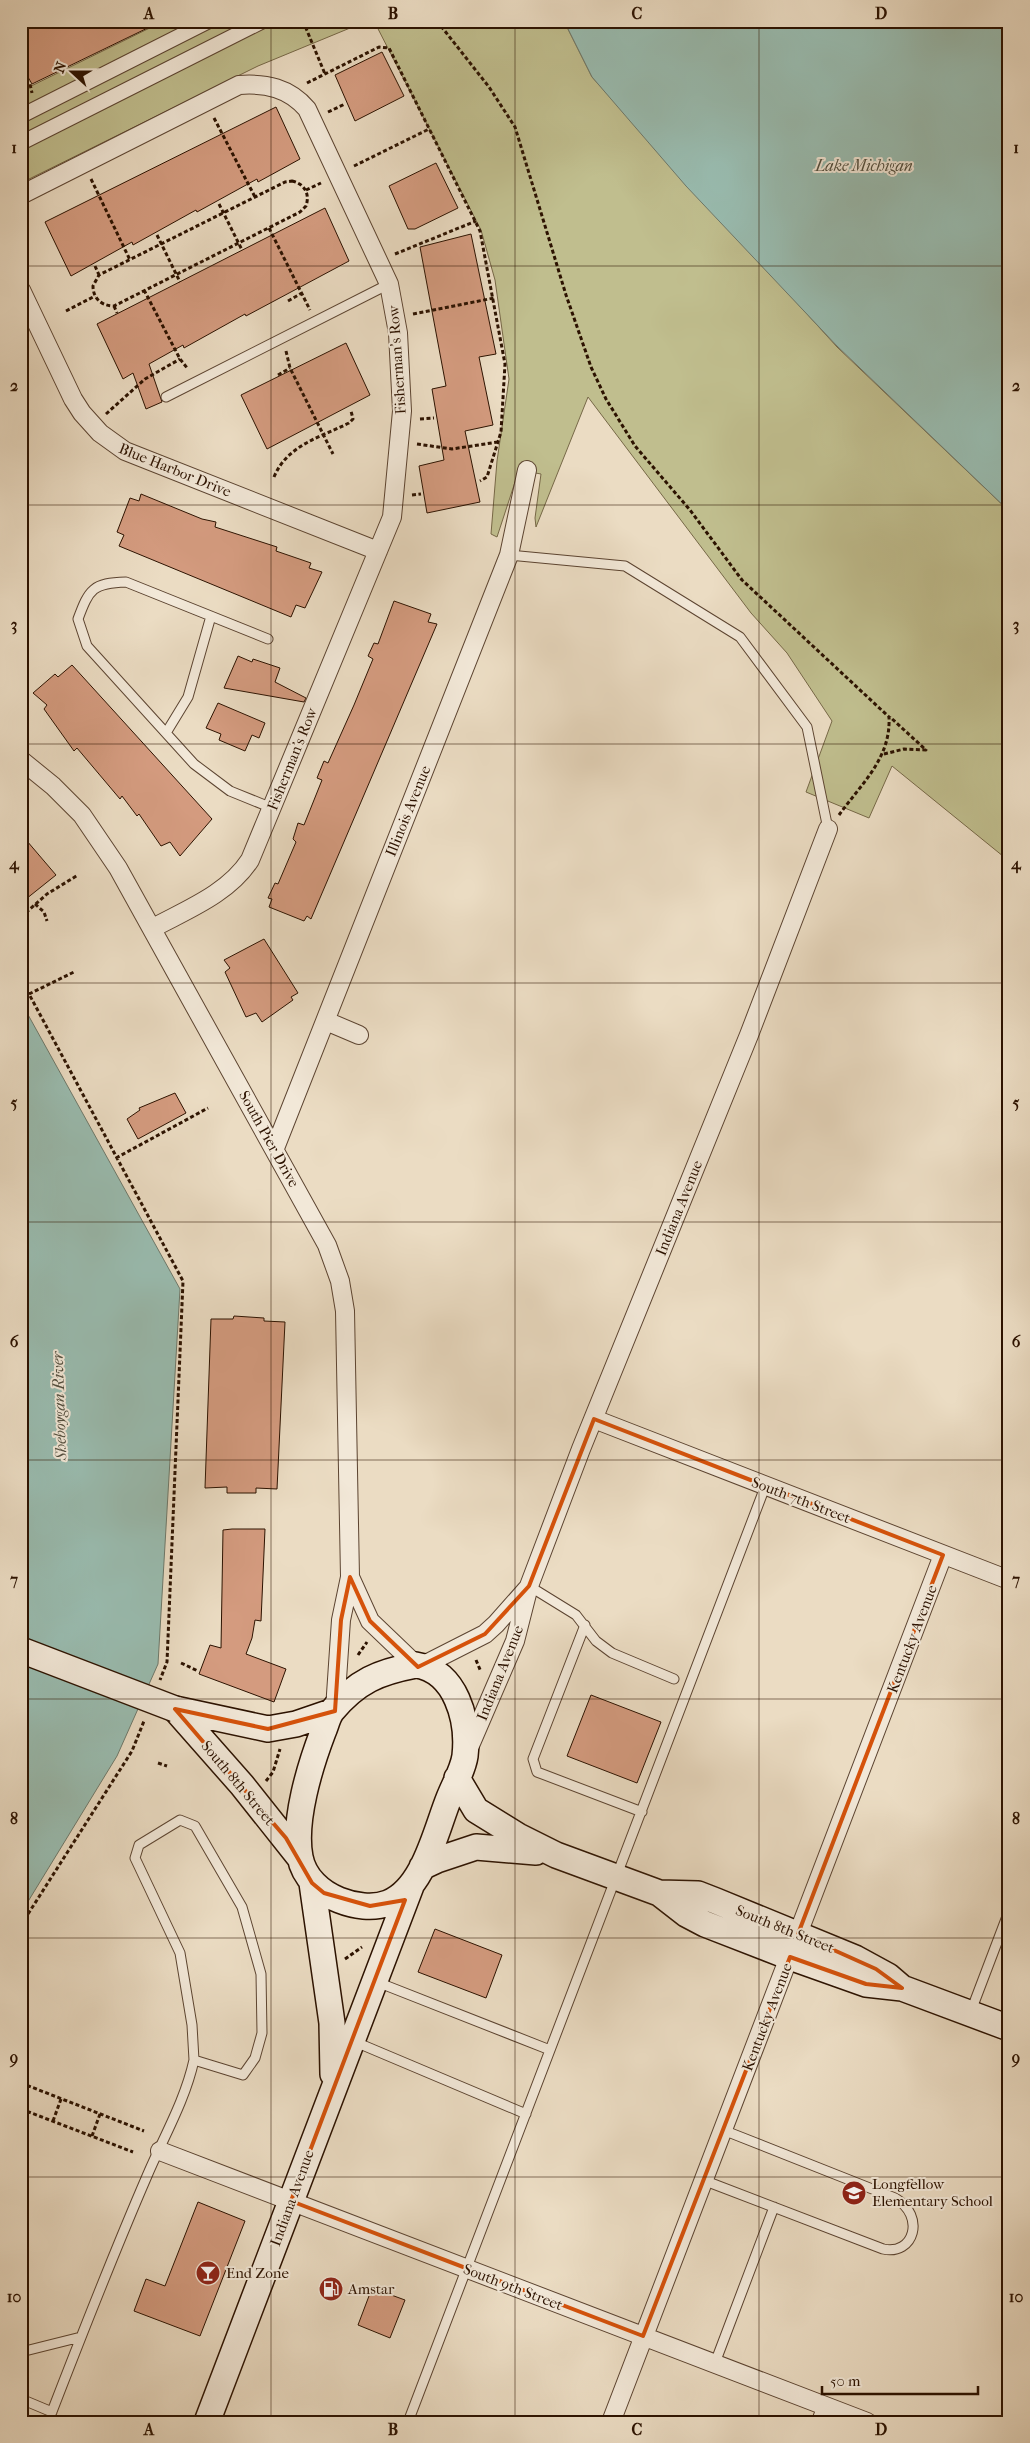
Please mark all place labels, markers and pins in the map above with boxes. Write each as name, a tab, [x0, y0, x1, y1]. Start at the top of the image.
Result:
place label: Longfellow Elementary School	[872, 2175, 993, 2210]
school or university icon: Longfellow Elementary School	[841, 2180, 867, 2206]
bar icon: End Zone	[195, 2260, 221, 2286]
place label: End Zone	[226, 2264, 289, 2282]
fuel station icon: Amstar	[318, 2276, 344, 2302]
place label: Amstar	[347, 2280, 395, 2298]

